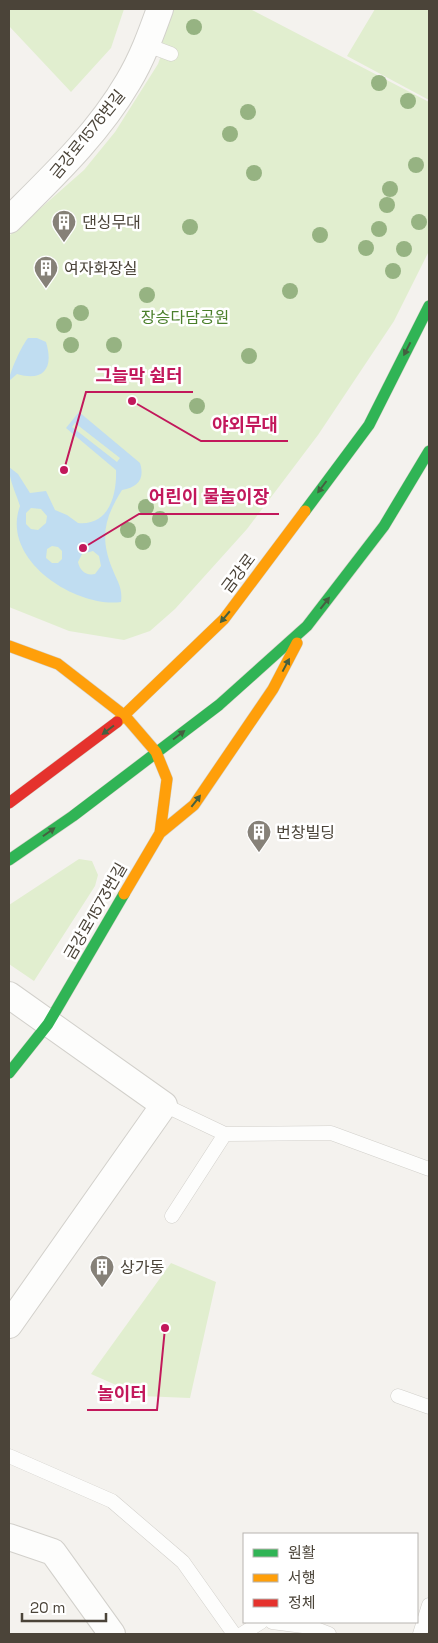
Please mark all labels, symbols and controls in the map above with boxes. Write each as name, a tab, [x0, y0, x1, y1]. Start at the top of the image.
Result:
street label: 금강로1576번길	[45, 86, 130, 183]
building icon: 댄싱무대	[51, 209, 77, 243]
place label: 댄싱무대	[82, 212, 141, 233]
building icon: 여자화장실	[33, 255, 59, 289]
place label: 여자화장실	[64, 258, 138, 279]
park label: 장승다담공원	[141, 307, 229, 328]
one-way arrow	[403, 342, 411, 357]
callout: 그늘막 쉼터	[86, 359, 193, 392]
text: 그늘막 쉼터	[95, 364, 183, 387]
callout: 야외무대	[201, 408, 288, 441]
text: 야외무대	[212, 413, 278, 436]
one-way arrow	[317, 480, 328, 493]
callout: 어린이 물놀이장	[139, 481, 279, 514]
text: 어린이 물놀이장	[149, 485, 270, 508]
street label: 금강로	[217, 549, 260, 597]
one-way arrow	[319, 597, 330, 610]
one-way arrow	[219, 611, 230, 624]
one-way arrow	[282, 658, 290, 673]
one-way arrow	[102, 724, 115, 735]
one-way arrow	[172, 730, 185, 741]
one-way arrow	[191, 795, 202, 808]
building icon: 번창빌딩	[246, 819, 272, 853]
place label: 번창빌딩	[276, 822, 335, 843]
one-way arrow	[42, 827, 56, 837]
street label: 금강로1573번길	[59, 859, 132, 963]
building icon: 상가동	[89, 1254, 115, 1288]
place label: 상가동	[120, 1257, 164, 1278]
callout: 놀이터	[87, 1377, 157, 1410]
text: 놀이터	[97, 1382, 147, 1405]
legend	[243, 1533, 418, 1623]
text: 원활	[288, 1543, 316, 1562]
text: 서행	[288, 1568, 316, 1587]
scale bar	[22, 1590, 106, 1622]
text: 정체	[288, 1593, 316, 1612]
text: 20 m	[30, 1598, 65, 1617]

